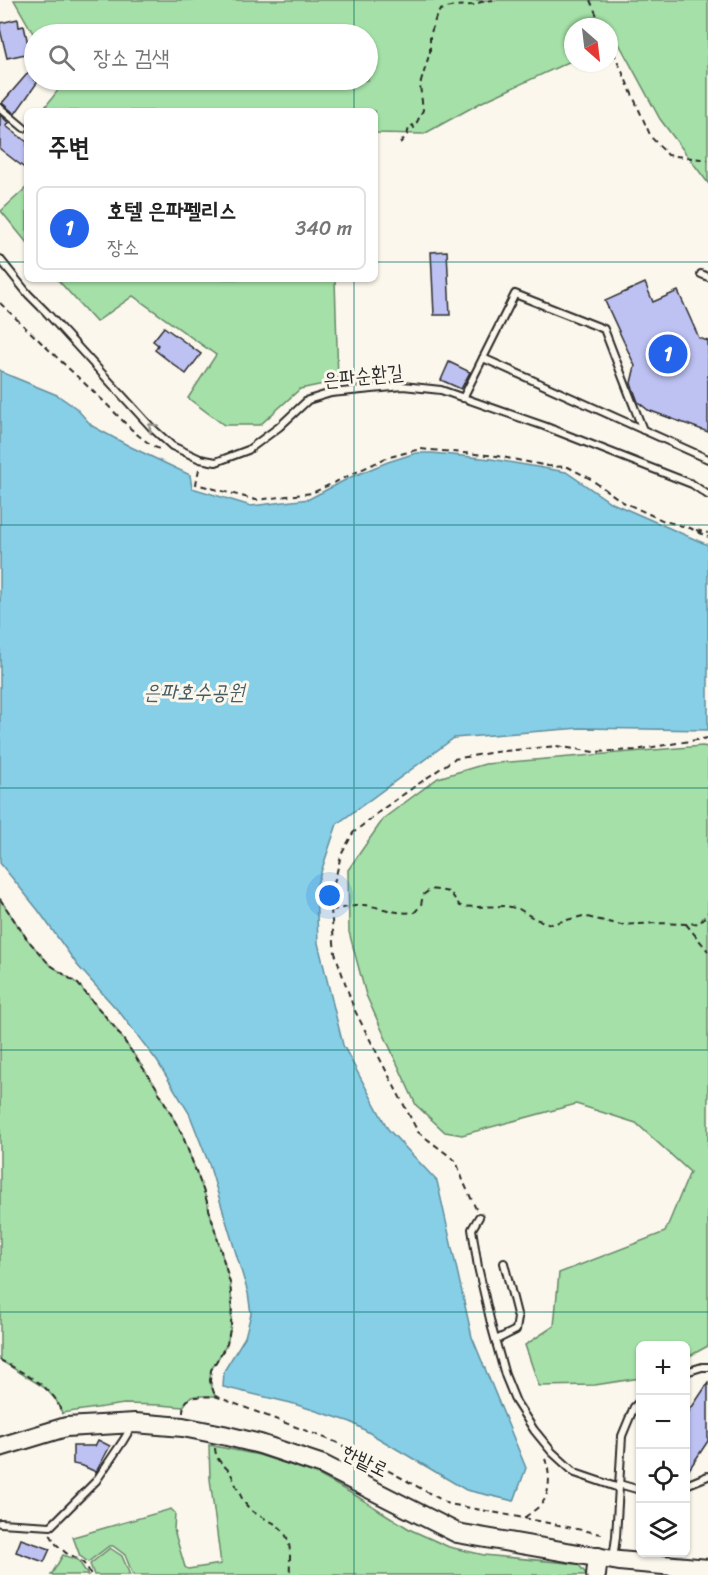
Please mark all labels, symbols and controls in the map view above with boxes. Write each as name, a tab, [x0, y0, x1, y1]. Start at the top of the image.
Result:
north arrow	[564, 18, 618, 72]
search box	[24, 24, 378, 90]
text: 장소 검색	[93, 38, 170, 77]
icon: search	[45, 41, 78, 74]
text: 주변	[48, 124, 90, 170]
text: 호텔 은파펠리스	[107, 191, 237, 230]
text: 1	[65, 211, 74, 246]
text: 340 m	[295, 211, 352, 246]
text: 장소	[107, 230, 139, 265]
pin: 1	[648, 332, 688, 376]
street label: 은파순환길	[321, 354, 405, 398]
one-way arrow	[148, 424, 159, 435]
water label: 은파호수공원	[143, 673, 247, 711]
your location	[315, 881, 344, 910]
map controls	[636, 1341, 690, 1557]
button: +	[636, 1341, 690, 1395]
button: −	[636, 1395, 690, 1449]
street label: 한밭로	[336, 1435, 394, 1487]
button: locate	[636, 1449, 690, 1503]
button: layers	[636, 1503, 690, 1557]

